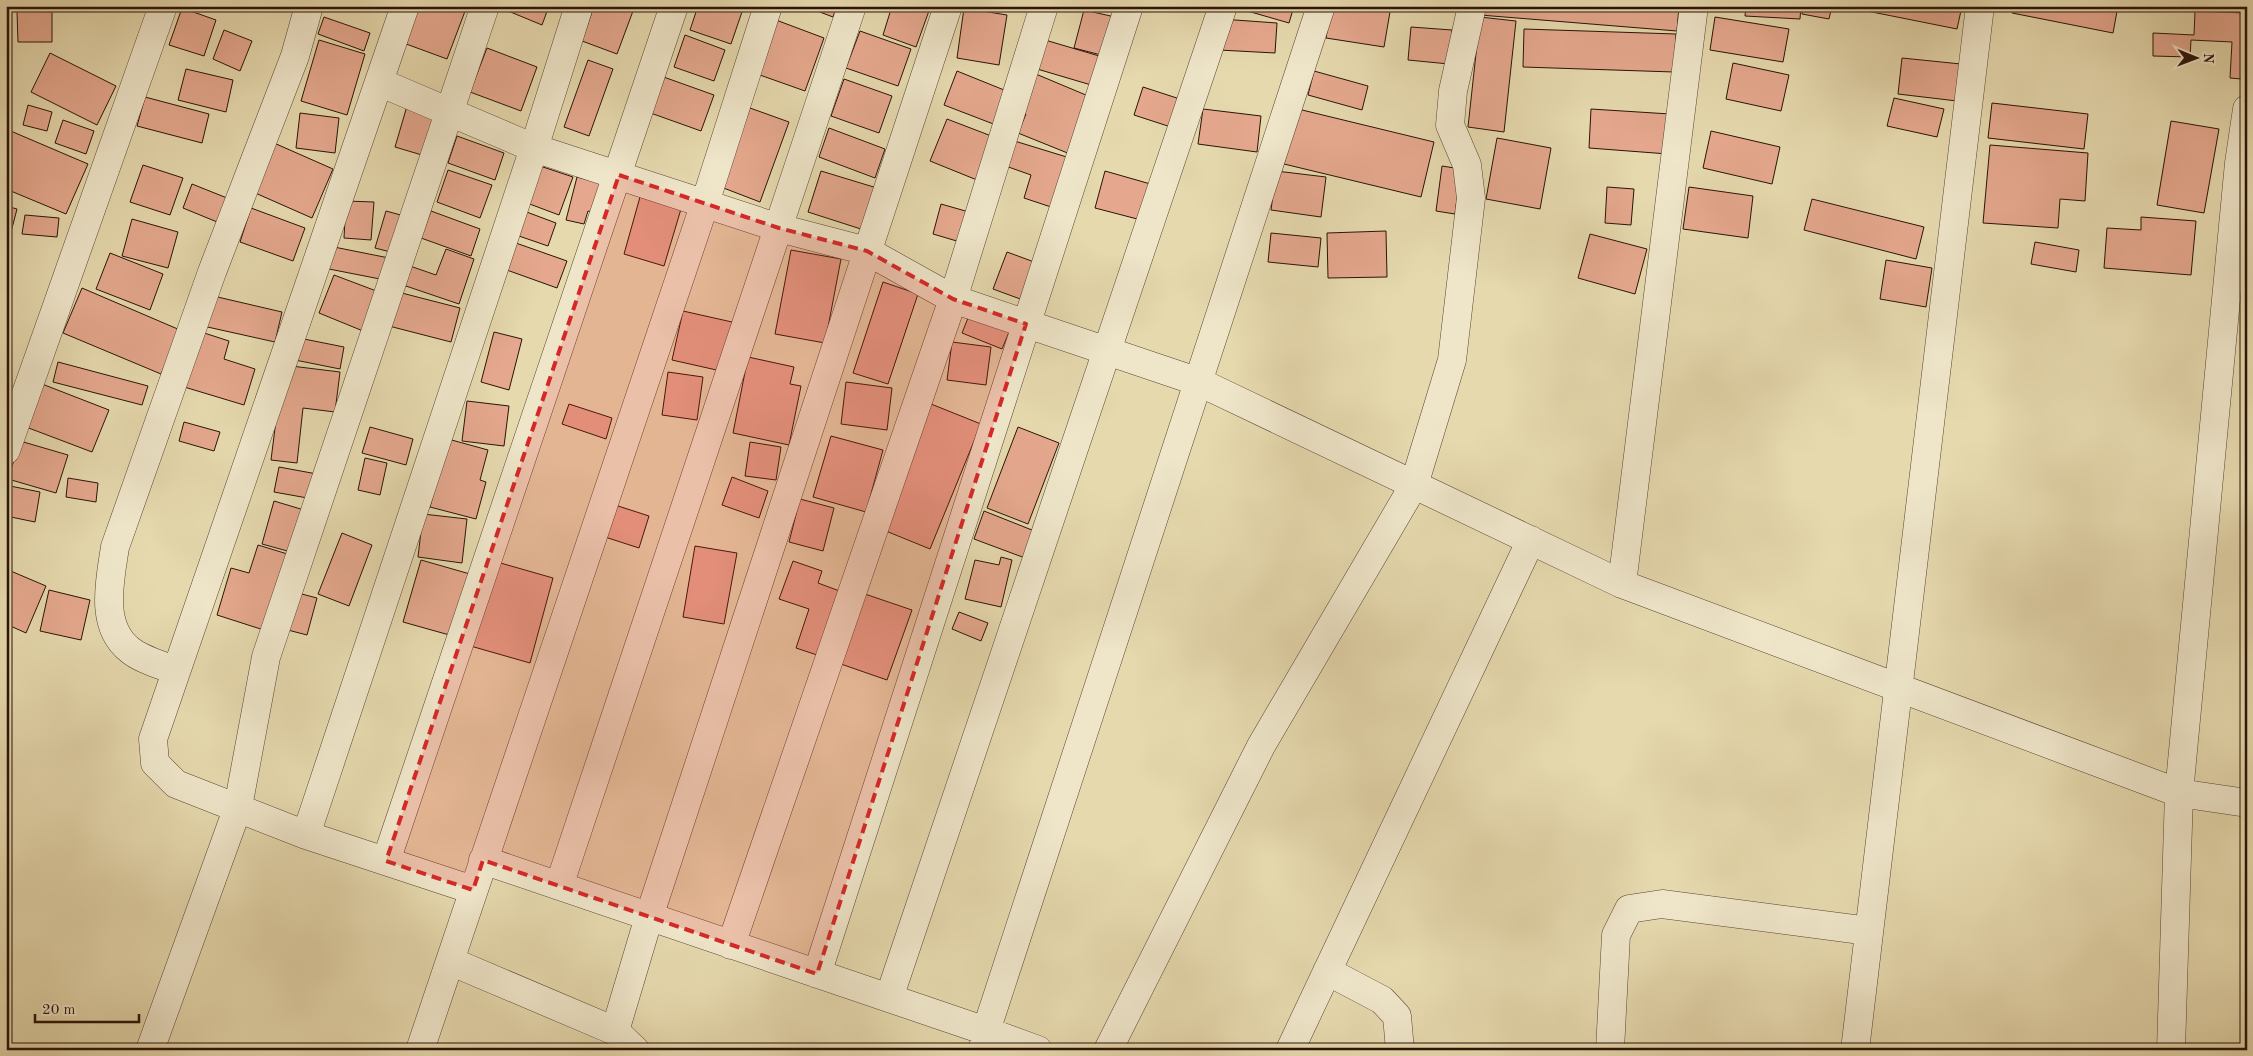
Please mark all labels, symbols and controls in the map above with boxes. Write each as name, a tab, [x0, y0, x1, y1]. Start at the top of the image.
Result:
north arrow	[2170, 32, 2220, 82]
text: N	[2201, 53, 2215, 64]
scale bar	[35, 991, 139, 1023]
text: 20 m	[42, 1003, 76, 1018]

